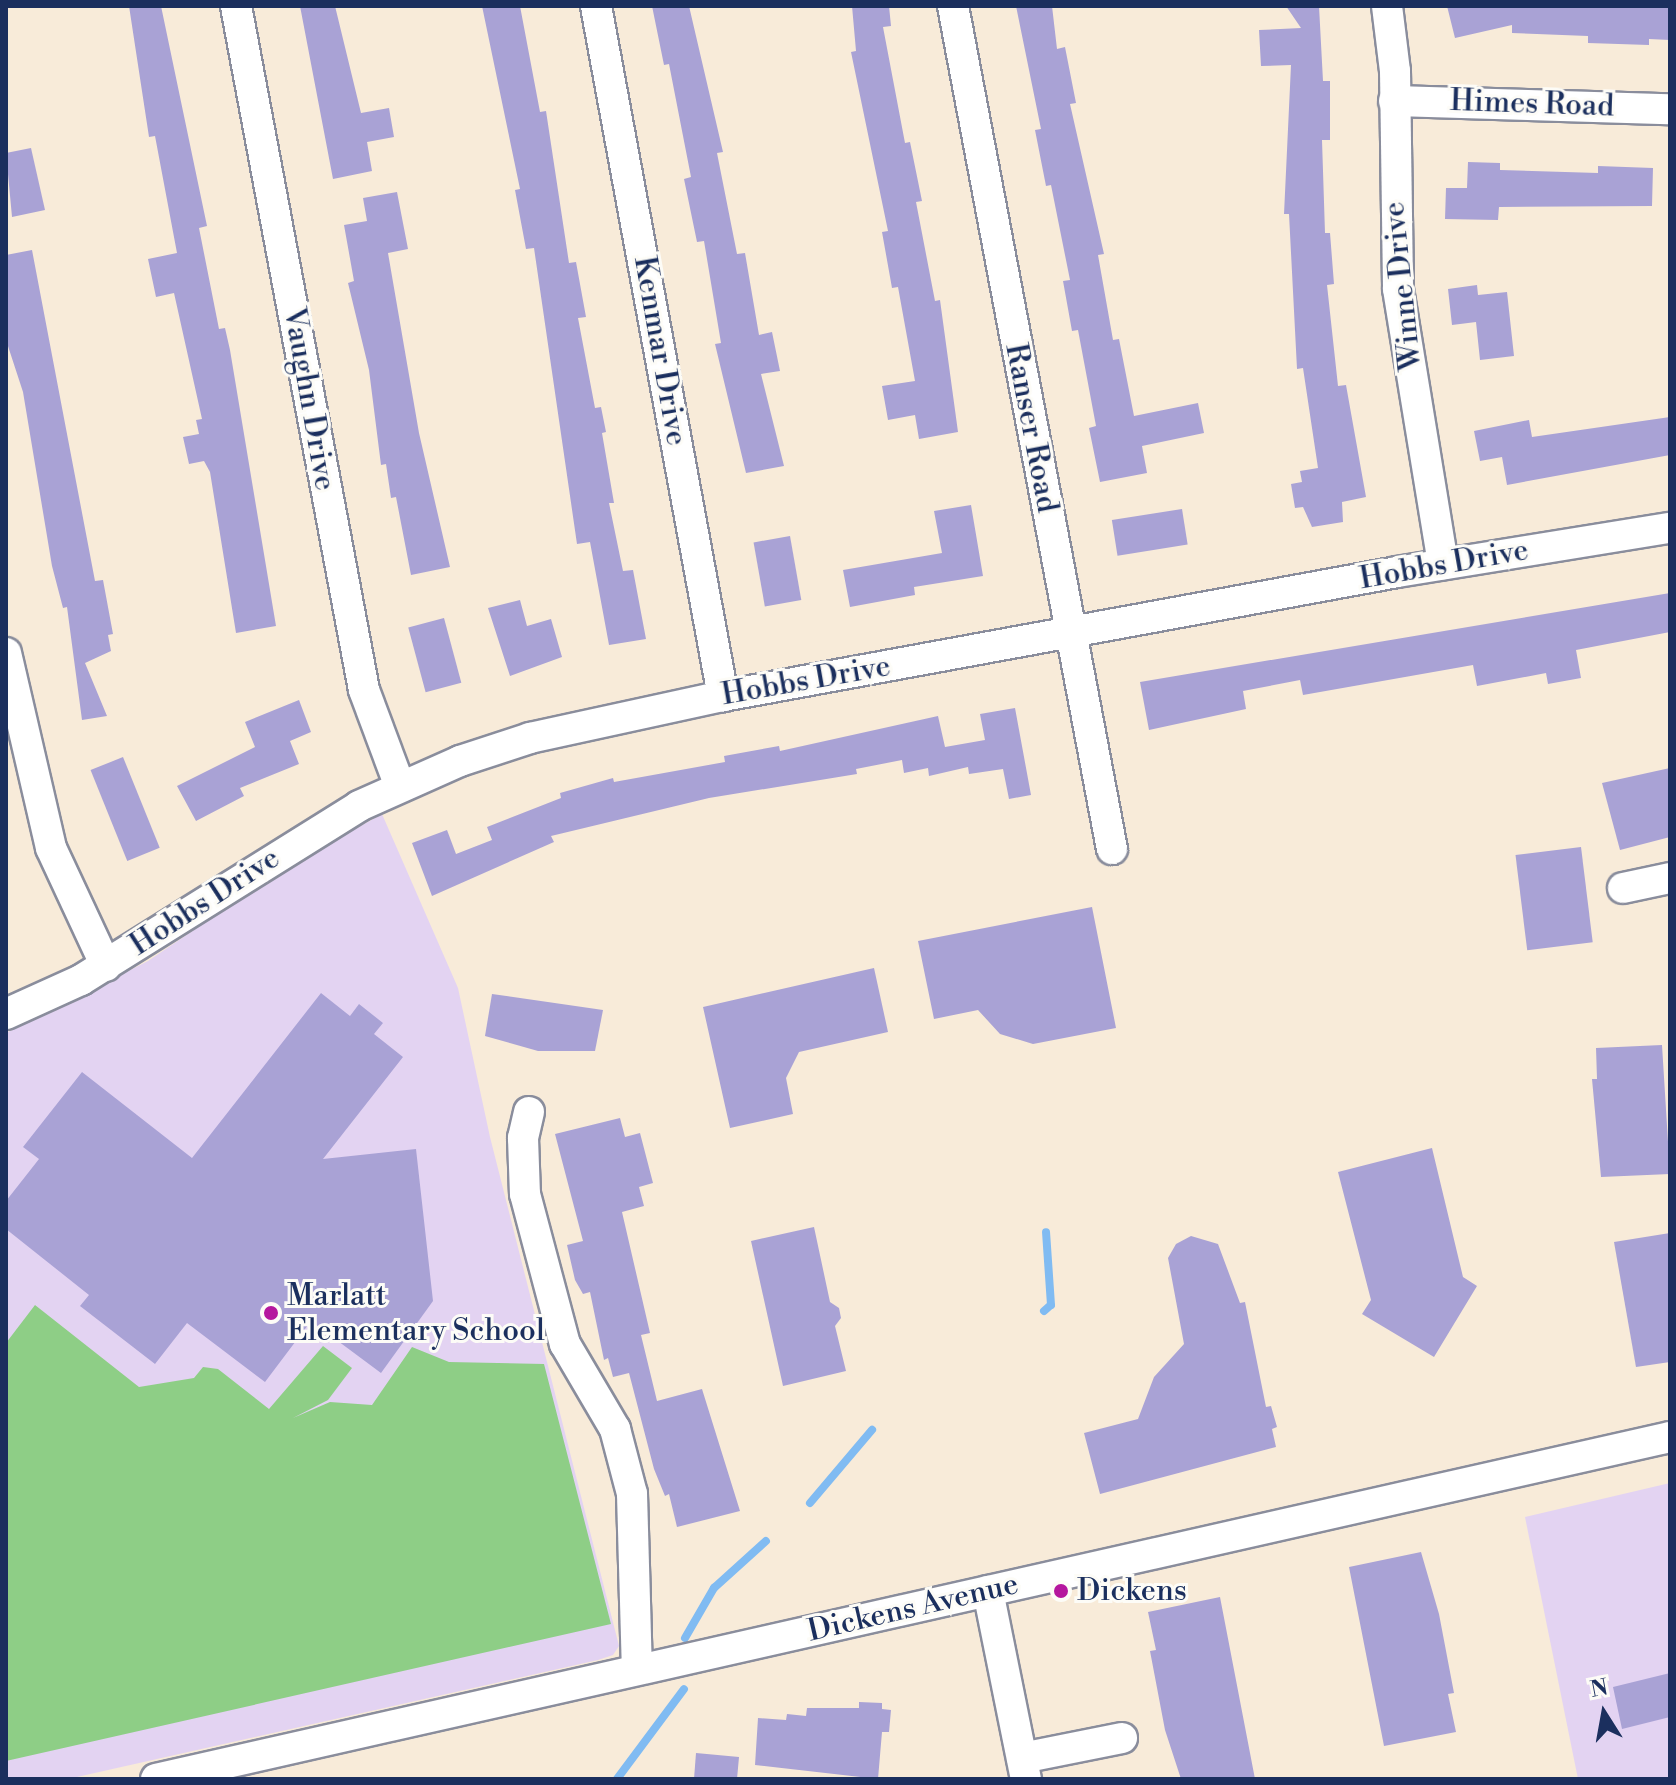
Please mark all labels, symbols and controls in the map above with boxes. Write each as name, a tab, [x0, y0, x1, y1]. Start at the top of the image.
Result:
street label: Himes Road	[1449, 83, 1615, 125]
street label: Winne Drive	[1376, 200, 1430, 372]
street label: Kenmar Drive	[626, 253, 694, 449]
street label: Vaughn Drive	[275, 305, 343, 493]
street label: Ranser Road	[997, 340, 1065, 516]
street label: Hobbs Drive	[1357, 532, 1531, 598]
street label: Hobbs Drive	[719, 648, 893, 714]
street label: Hobbs Drive	[124, 840, 286, 964]
place label: Marlatt Elementary School	[287, 1278, 545, 1348]
marker: Marlatt Elementary School	[262, 1304, 280, 1322]
street label: Dickens Avenue	[804, 1566, 1022, 1650]
place label: Dickens	[1077, 1573, 1187, 1609]
marker: Dickens	[1052, 1582, 1070, 1600]
north arrow	[1564, 1673, 1644, 1753]
text: N	[1588, 1674, 1610, 1704]

